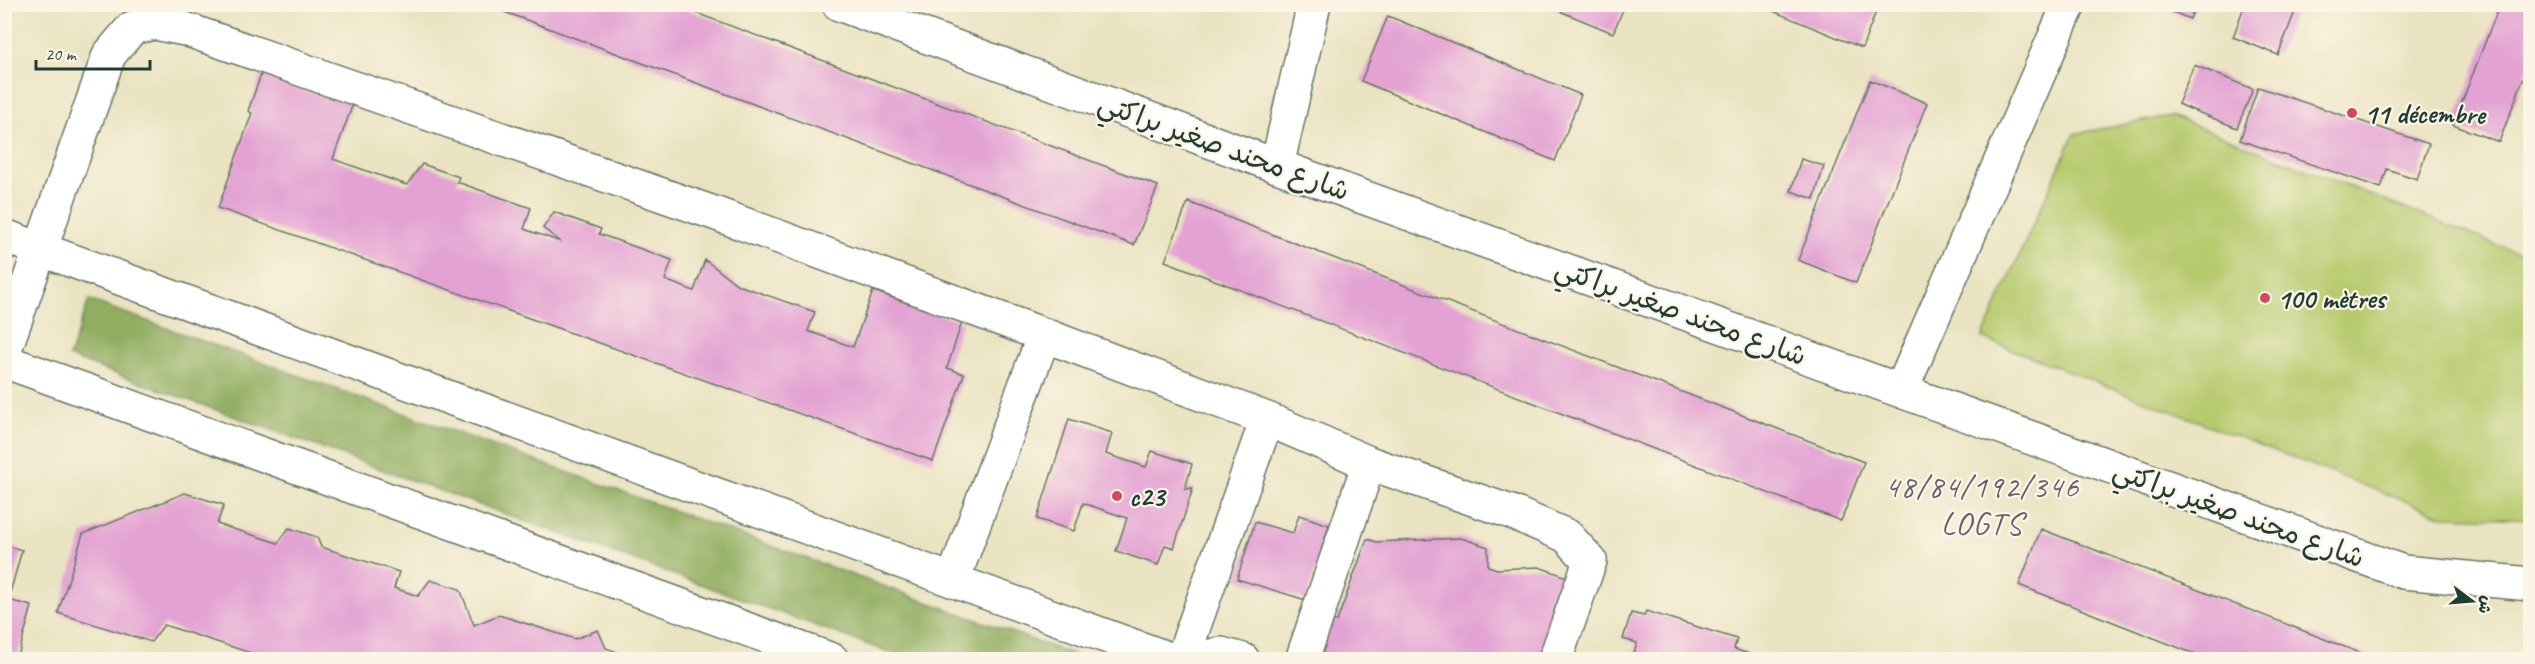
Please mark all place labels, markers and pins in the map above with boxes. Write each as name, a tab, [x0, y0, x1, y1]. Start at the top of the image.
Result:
place label: 11 décembre	[2364, 96, 2488, 131]
marker: 11 décembre	[2345, 106, 2359, 120]
place label: 100 mètres	[2277, 281, 2388, 316]
marker: 100 mètres	[2258, 291, 2272, 305]
place label: c23	[1129, 479, 1167, 514]
marker: c23	[1110, 489, 1124, 503]

